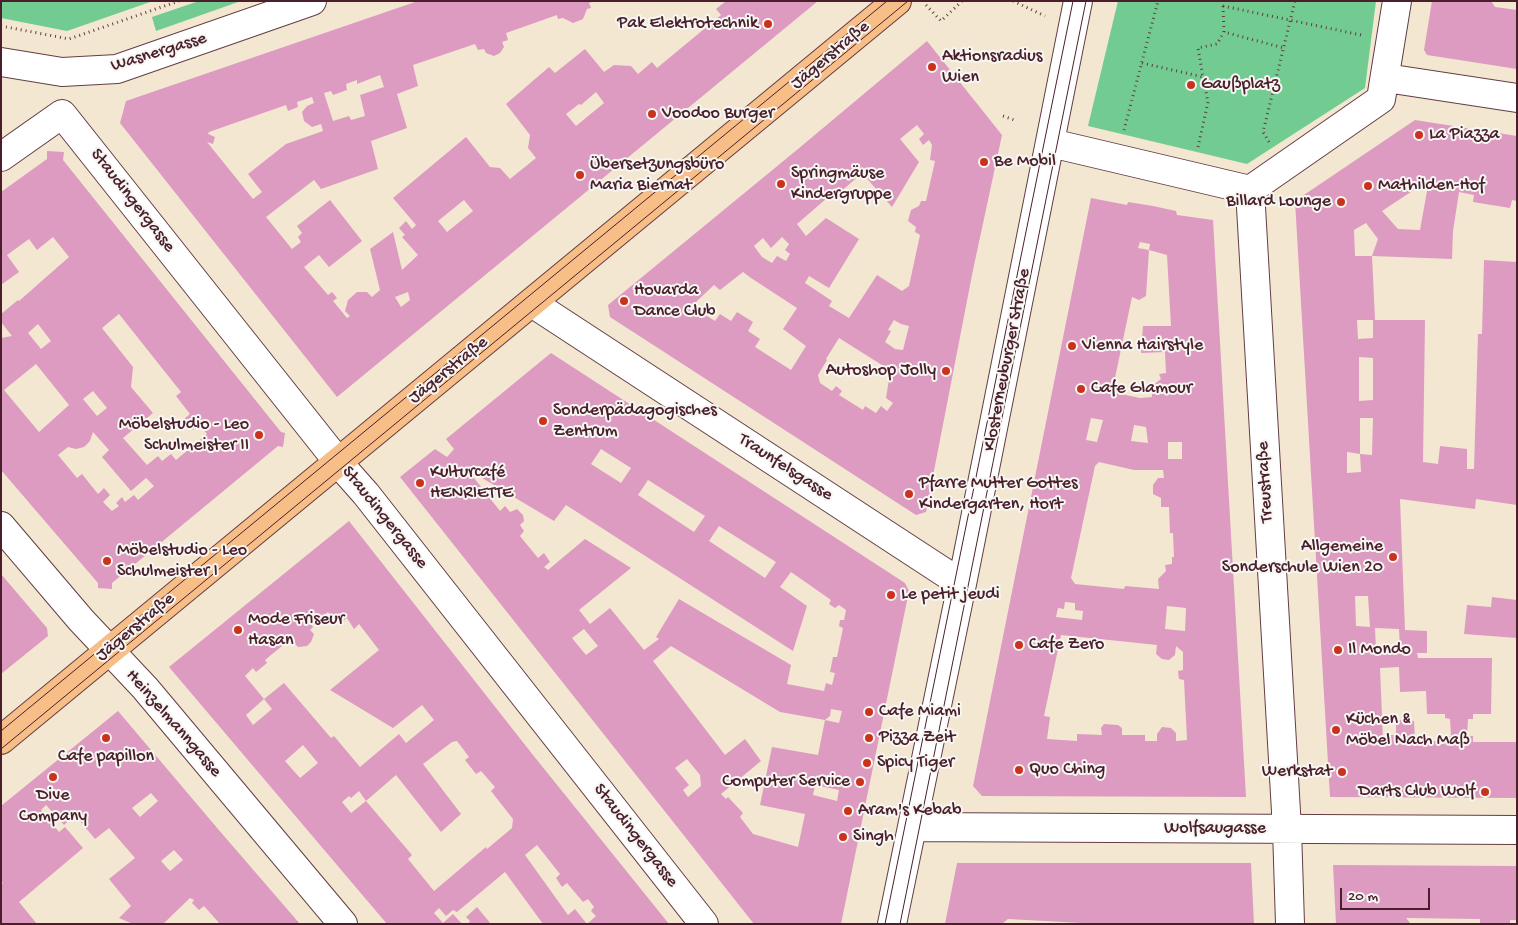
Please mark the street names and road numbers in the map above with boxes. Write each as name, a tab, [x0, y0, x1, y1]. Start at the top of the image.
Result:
street label: Jägerstraße	[787, 17, 875, 95]
street label: Wasnergasse	[109, 28, 209, 78]
street label: Staudingergasse	[85, 145, 179, 257]
street label: Klosterneuburger Straße	[980, 267, 1036, 453]
street label: Jägerstraße	[405, 332, 493, 410]
street label: Traunfelsgasse	[734, 429, 836, 507]
street label: Treustraße	[1253, 441, 1279, 523]
street label: Staudingergasse	[336, 462, 432, 574]
street label: Jägerstraße	[92, 589, 180, 667]
street label: Heinzelmanngasse	[120, 666, 226, 782]
street label: Staudingergasse	[588, 780, 682, 892]
street label: Wolfsaugasse	[1164, 818, 1266, 840]

